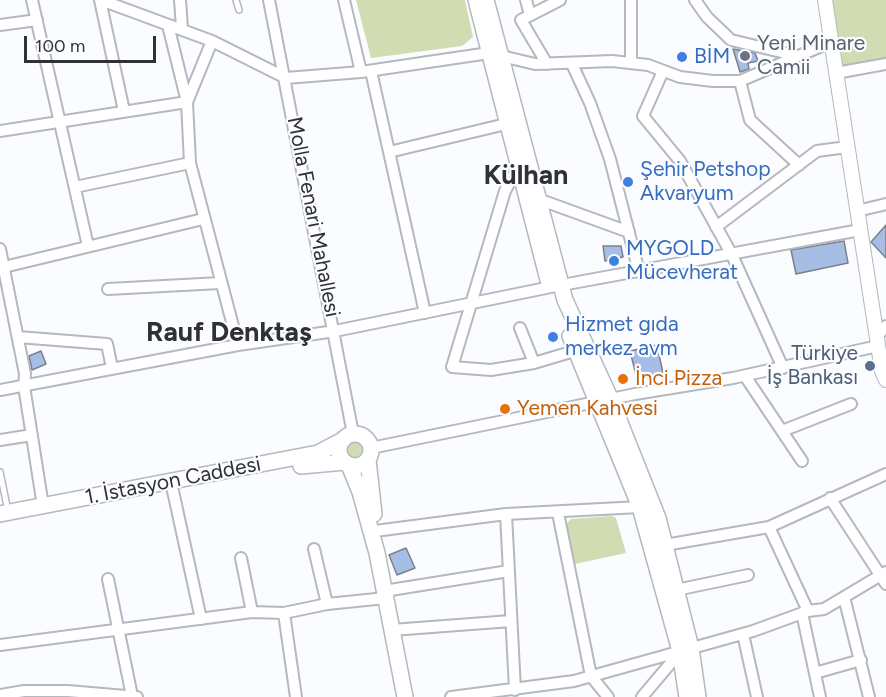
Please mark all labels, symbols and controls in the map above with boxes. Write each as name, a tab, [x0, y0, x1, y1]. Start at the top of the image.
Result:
scale bar	[27, 24, 159, 62]
place label: Yeni Minare Camii	[757, 31, 865, 81]
text: 100 m	[35, 35, 85, 57]
place label: BİM	[694, 44, 730, 70]
marker: Yeni Minare Camii	[738, 49, 752, 63]
marker: BİM	[675, 50, 689, 64]
street label: Molla Fenari Mahallesi	[281, 115, 345, 319]
place label: Şehir Petshop Akvaryum	[640, 157, 771, 207]
district label: Külhan	[484, 160, 568, 192]
marker: Şehir Petshop Akvaryum	[621, 175, 635, 189]
place label: MYGOLD Mücevherat	[626, 236, 738, 286]
marker: MYGOLD Mücevherat	[607, 254, 621, 268]
place label: Hizmet gıda merkez avm	[565, 312, 679, 362]
district label: Rauf Denktaş	[146, 317, 312, 349]
marker: Hizmet gıda merkez avm	[546, 330, 560, 344]
place label: Türkiye İş Bankası	[767, 341, 858, 391]
marker: Türkiye İş Bankası	[863, 359, 877, 373]
place label: İnci Pizza	[635, 366, 722, 392]
marker: İnci Pizza	[616, 372, 630, 386]
place label: Yemen Kahvesi	[517, 396, 658, 422]
marker: Yemen Kahvesi	[498, 402, 512, 416]
street label: 1. İstasyon Caddesi	[83, 452, 263, 510]

